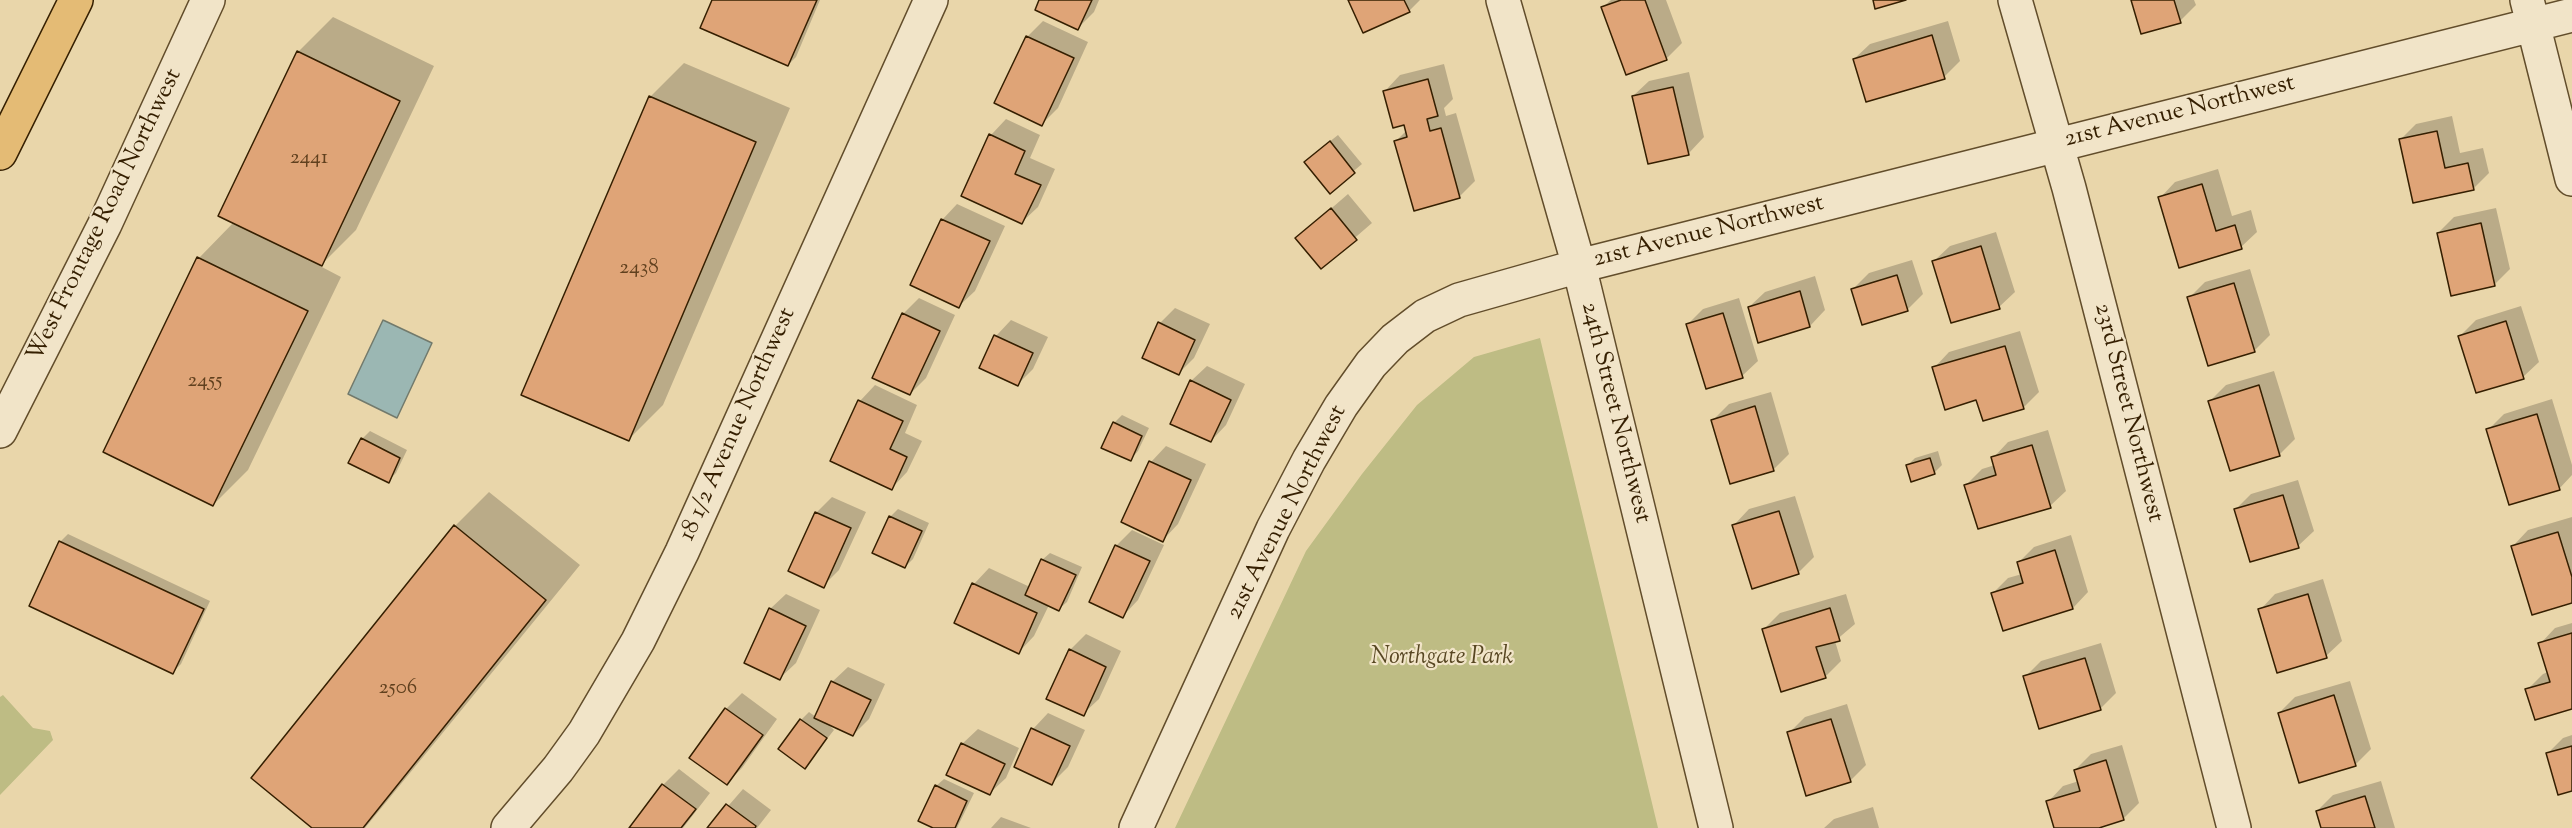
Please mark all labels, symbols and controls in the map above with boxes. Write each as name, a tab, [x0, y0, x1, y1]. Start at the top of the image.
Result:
street label: West Frontage Road Northwest	[22, 65, 190, 367]
street label: 21st Avenue Northwest	[2062, 70, 2298, 156]
house number: 2441	[290, 146, 328, 172]
street label: 21st Avenue Northwest	[1591, 190, 1827, 276]
house number: 2438	[619, 256, 659, 282]
street label: 24th Street Northwest	[1573, 300, 1655, 526]
street label: 23rd Street Northwest	[2086, 301, 2168, 525]
street label: 18 1/2 Avenue Northwest	[675, 304, 803, 546]
house number: 2455	[188, 369, 222, 395]
street label: 21st Avenue Northwest	[1221, 401, 1355, 625]
park label: Northgate Park	[1371, 645, 1513, 673]
house number: 2506	[379, 676, 417, 702]

